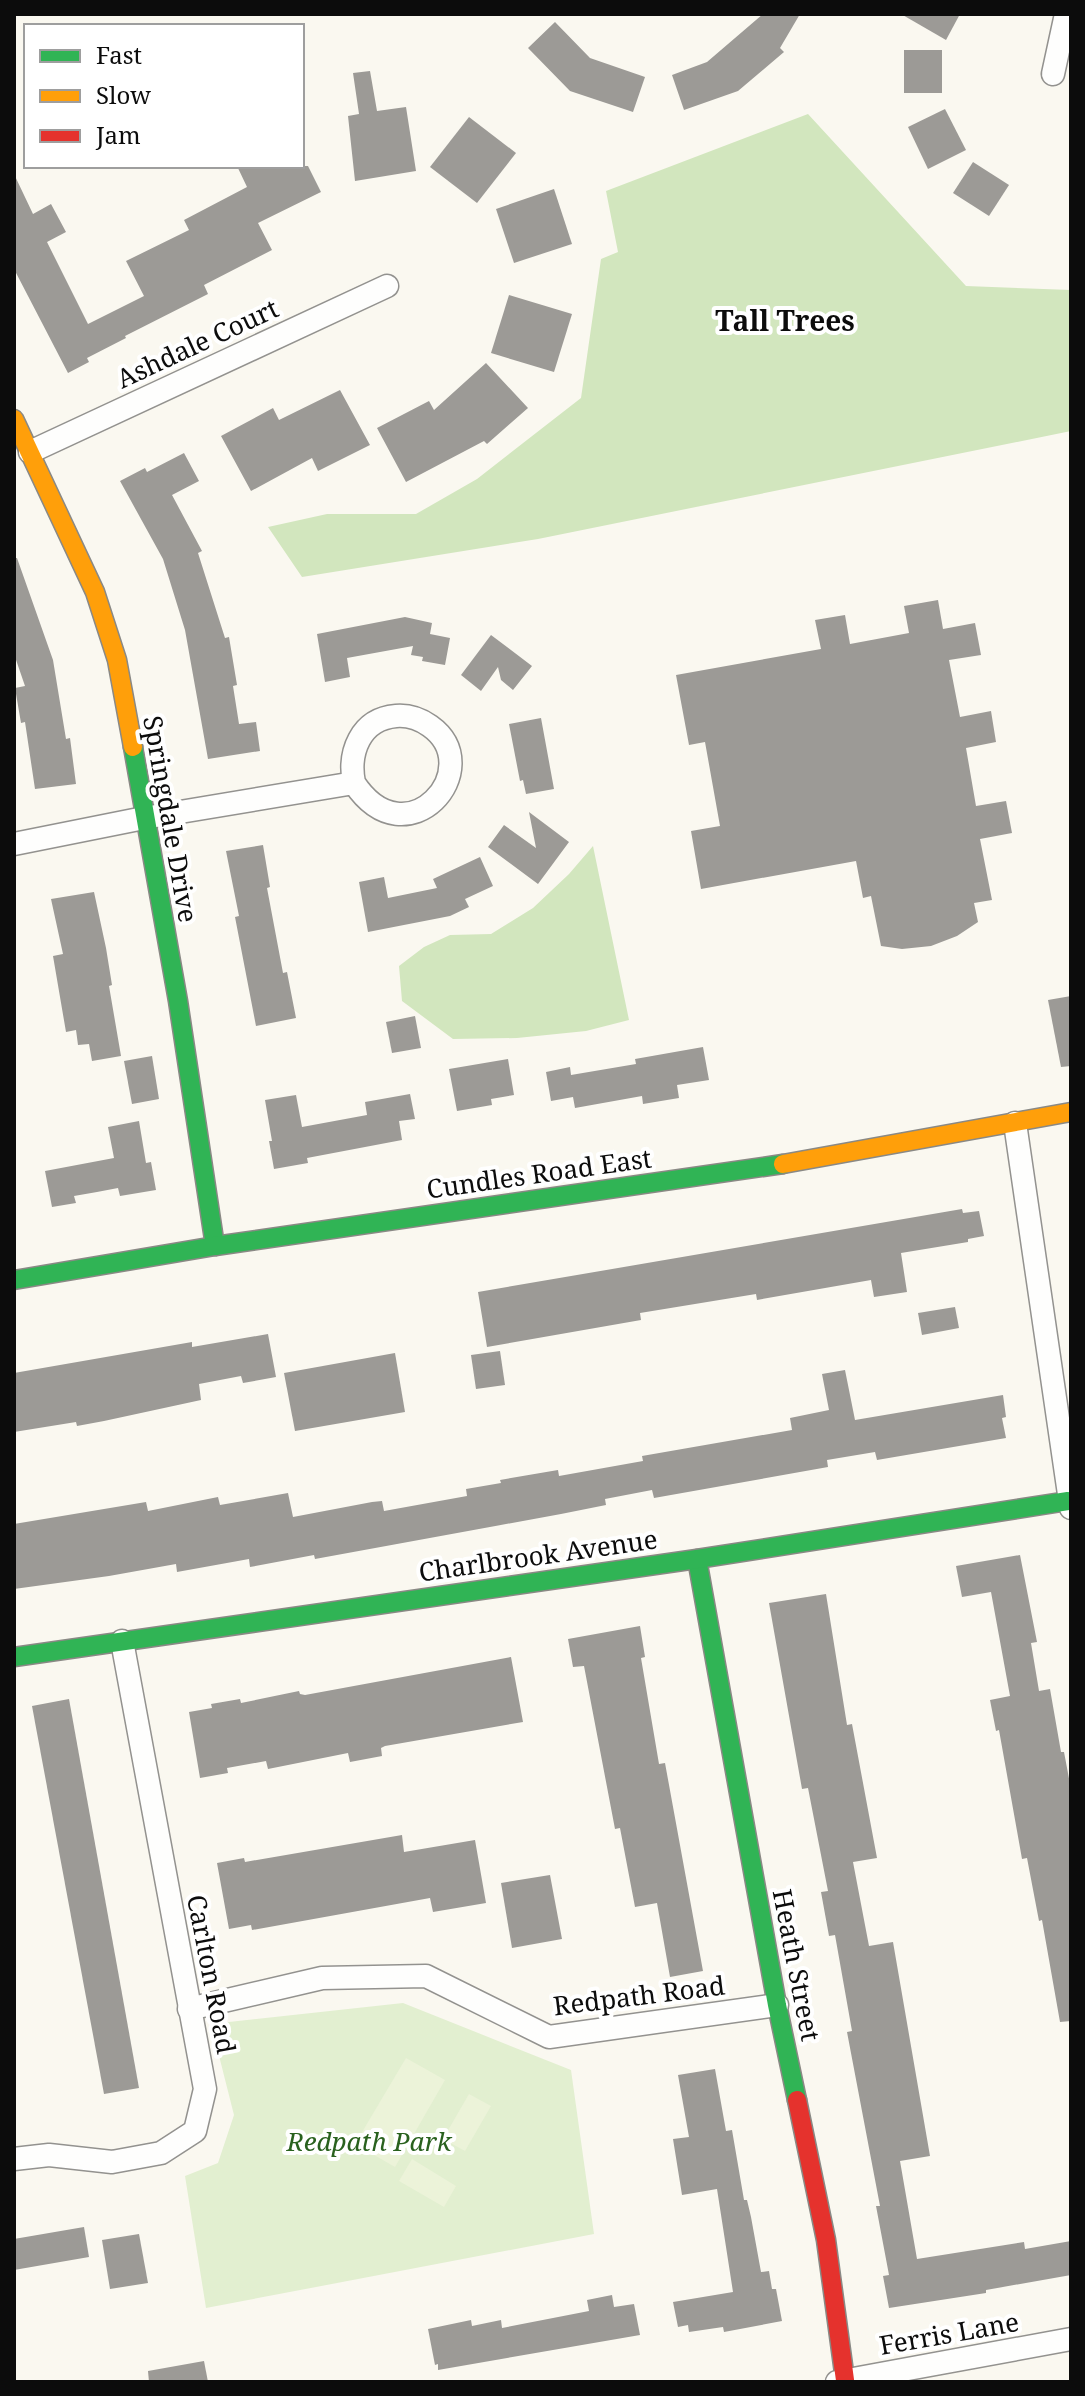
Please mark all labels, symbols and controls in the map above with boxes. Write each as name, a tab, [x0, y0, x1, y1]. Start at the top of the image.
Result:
legend	[24, 24, 304, 168]
text: Fast	[96, 38, 142, 71]
text: Slow	[96, 78, 151, 111]
text: Jam	[95, 118, 141, 151]
street label: Ashdale Court	[110, 290, 284, 396]
district label: Tall Trees	[715, 301, 855, 339]
street label: Springdale Drive	[135, 713, 207, 925]
street label: Cundles Road East	[424, 1139, 654, 1207]
street label: Charlbrook Avenue	[416, 1520, 660, 1590]
street label: Heath Street	[765, 1886, 829, 2044]
street label: Carlton Road	[179, 1891, 245, 2057]
street label: Redpath Road	[551, 1967, 727, 2023]
park label: Redpath Park	[285, 2123, 453, 2159]
street label: Ferris Lane	[876, 2303, 1022, 2363]

